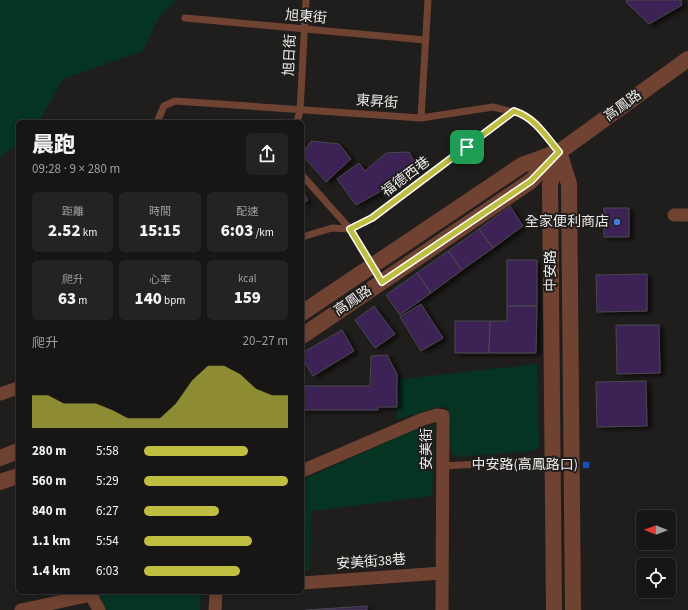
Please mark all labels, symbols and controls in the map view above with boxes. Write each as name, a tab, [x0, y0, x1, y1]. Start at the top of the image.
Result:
street label: 旭東街	[284, 5, 328, 29]
street label: 旭日街	[279, 34, 301, 76]
street label: 高鳳路	[600, 86, 646, 126]
street label: 東昇街	[355, 91, 399, 113]
text: 晨跑	[32, 129, 76, 161]
pin	[450, 130, 484, 164]
button: share	[246, 133, 288, 175]
icon: arrive	[456, 136, 478, 158]
street label: 福德西巷	[378, 152, 434, 202]
text: 09:28 · 9 × 280 m	[32, 160, 120, 178]
text: 距離	[62, 204, 84, 219]
text: 時間	[149, 204, 171, 219]
text: 配速	[236, 204, 258, 219]
place label: 全家便利商店	[525, 212, 609, 232]
marker: 全家便利商店	[612, 217, 622, 227]
text: 2.52	[48, 219, 81, 243]
text: 15:15	[139, 219, 181, 243]
text: 6:03	[221, 219, 253, 243]
text: km	[81, 225, 97, 240]
text: /km	[253, 225, 274, 240]
street label: 中安路	[541, 250, 561, 292]
text: kcal	[238, 271, 257, 286]
text: 爬升	[62, 272, 84, 287]
text: 心率	[149, 272, 171, 287]
street label: 高鳳路	[330, 281, 376, 321]
text: 159	[234, 286, 261, 310]
text: 63	[58, 287, 76, 311]
text: 140	[135, 287, 162, 311]
text: m	[76, 293, 87, 308]
text: bpm	[162, 293, 185, 308]
text: 20–27 m	[243, 332, 288, 350]
text: 爬升	[32, 334, 58, 352]
street label: 安美街	[417, 428, 437, 470]
text: 280 m	[32, 442, 66, 460]
text: 5:58	[96, 442, 119, 460]
place label: 中安路(高鳳路口)	[472, 455, 578, 475]
marker: 中安路(高鳳路口)	[581, 460, 591, 470]
text: 560 m	[32, 472, 66, 490]
text: 5:29	[96, 472, 119, 490]
text: 840 m	[32, 502, 66, 520]
text: 6:27	[96, 502, 119, 520]
north arrow	[636, 510, 676, 550]
map controls	[636, 510, 676, 598]
text: 1.1 km	[32, 532, 71, 550]
text: 5:54	[96, 532, 119, 550]
street label: 安美街38巷	[335, 550, 407, 574]
button: locate	[636, 558, 676, 598]
text: 1.4 km	[32, 562, 71, 580]
text: 6:03	[96, 562, 119, 580]

